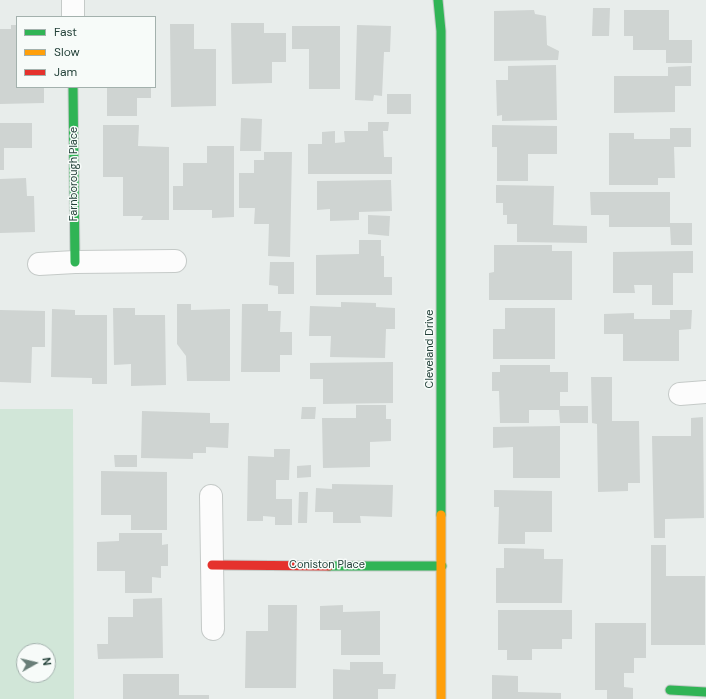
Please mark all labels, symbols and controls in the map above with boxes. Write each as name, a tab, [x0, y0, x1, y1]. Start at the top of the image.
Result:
legend	[16, 16, 156, 88]
text: Fast	[54, 24, 77, 40]
text: Slow	[54, 44, 80, 60]
text: Jam	[54, 64, 77, 80]
street label: Farnborough Place	[67, 127, 81, 221]
street label: Cleveland Drive	[423, 310, 437, 388]
street label: Coniston Place	[289, 558, 365, 572]
north arrow	[16, 643, 56, 683]
text: N	[39, 657, 54, 666]

